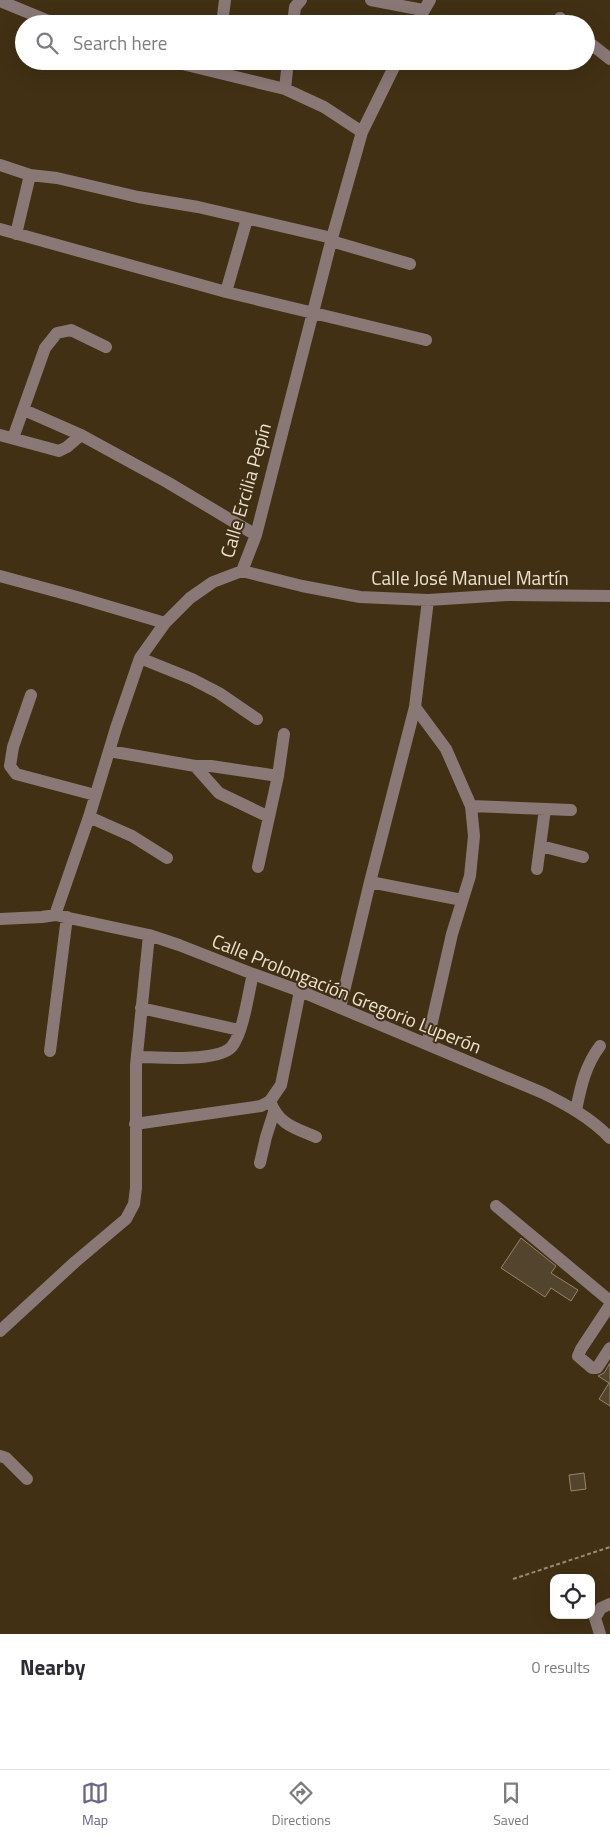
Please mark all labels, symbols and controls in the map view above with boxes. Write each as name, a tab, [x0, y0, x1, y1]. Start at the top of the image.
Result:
search box	[15, 15, 595, 70]
text: Search here	[73, 28, 167, 57]
icon: search	[33, 29, 61, 57]
street label: Calle Ercilia Pepín	[212, 419, 278, 561]
street label: Calle José Manuel Martín	[371, 563, 569, 592]
street label: Calle Prolongación Gregorio Luperón	[208, 925, 486, 1061]
map controls	[550, 1574, 595, 1619]
button: locate	[550, 1574, 595, 1619]
text: Nearby	[20, 1651, 85, 1683]
text: 0 results	[531, 1655, 590, 1679]
tab: Map	[81, 1779, 109, 1830]
tab: Directions	[271, 1779, 331, 1830]
tab: Saved	[493, 1779, 529, 1830]

